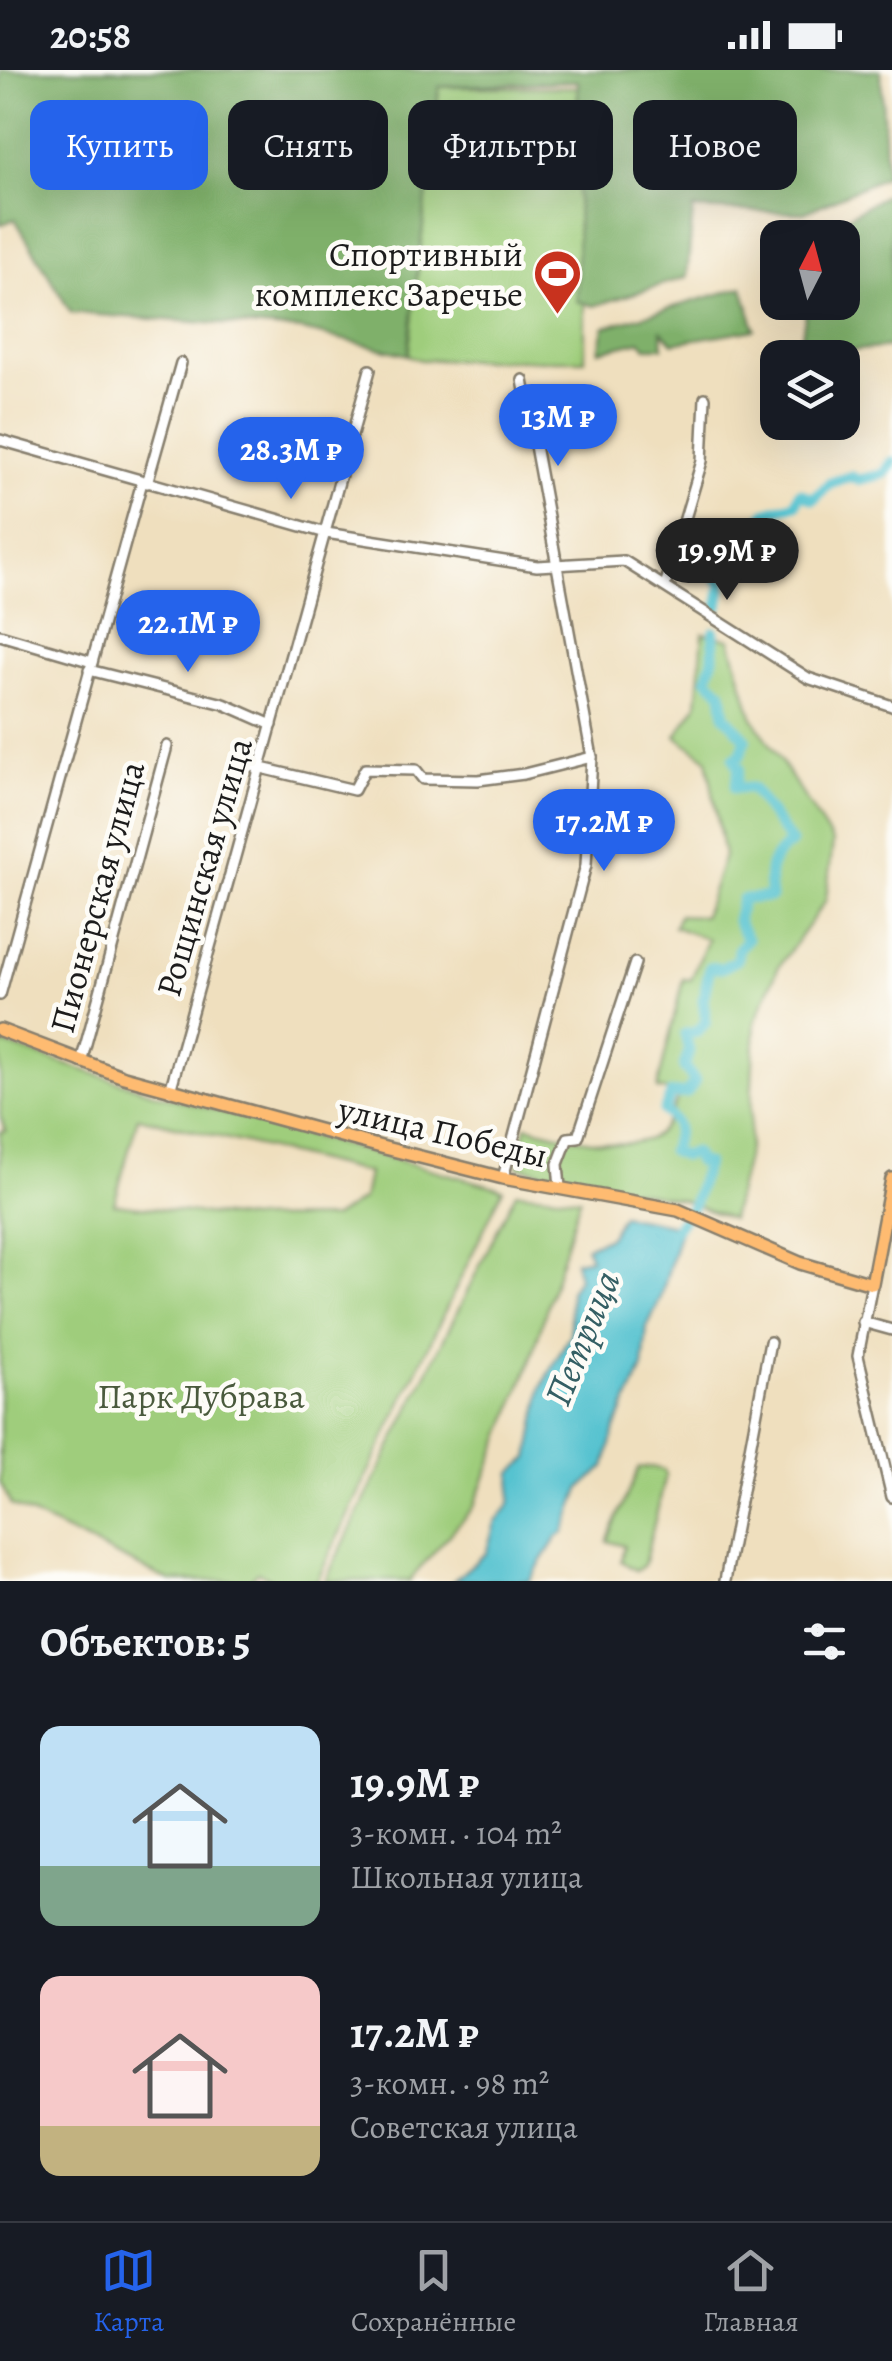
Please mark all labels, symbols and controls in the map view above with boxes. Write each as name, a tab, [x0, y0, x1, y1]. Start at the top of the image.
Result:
text: 20:58	[50, 9, 131, 61]
chip: Купить	[30, 100, 208, 190]
chip: Снять	[228, 100, 388, 190]
chip: Фильтры	[408, 100, 613, 190]
chip: Новое	[633, 100, 797, 190]
north arrow	[760, 220, 860, 320]
map controls	[760, 220, 860, 440]
place label: Спортивный комплекс Заречье	[255, 230, 523, 318]
sports icon: Спортивный комплекс Заречье	[532, 248, 584, 316]
button: layers	[760, 340, 860, 440]
pin: 13M ₽	[488, 384, 628, 469]
text: 13M ₽	[521, 394, 595, 438]
pin: 28.3M ₽	[199, 417, 383, 502]
text: 28.3M ₽	[240, 427, 342, 471]
pin: 19.9M ₽	[635, 518, 819, 603]
text: 19.9M ₽	[678, 528, 776, 572]
pin: 22.1M ₽	[96, 590, 280, 675]
text: 22.1M ₽	[138, 600, 238, 644]
street label: Рощинская улица	[144, 732, 264, 1002]
street label: Пионерская улица	[38, 756, 156, 1038]
pin: 17.2M ₽	[512, 789, 696, 874]
text: 17.2M ₽	[555, 799, 653, 843]
street label: улица Победы	[333, 1084, 552, 1179]
water label: Петрица	[531, 1263, 633, 1413]
park label: Парк Дубрава	[97, 1372, 305, 1420]
text: Объектов: 5	[40, 1613, 251, 1670]
icon: filters	[797, 1614, 852, 1669]
text: 19.9M ₽	[350, 1754, 479, 1811]
icon: home	[120, 1766, 240, 1886]
text: 3-комн. · 104 m²	[350, 1811, 562, 1855]
text: Школьная улица	[350, 1855, 583, 1899]
text: 17.2M ₽	[350, 2004, 479, 2061]
icon: home	[120, 2016, 240, 2136]
text: 3-комн. · 98 m²	[350, 2061, 549, 2105]
text: Советская улица	[350, 2105, 578, 2149]
tab: Карта	[94, 2243, 164, 2341]
tab: Сохранённые	[351, 2243, 516, 2341]
tab: Главная	[703, 2243, 798, 2341]

